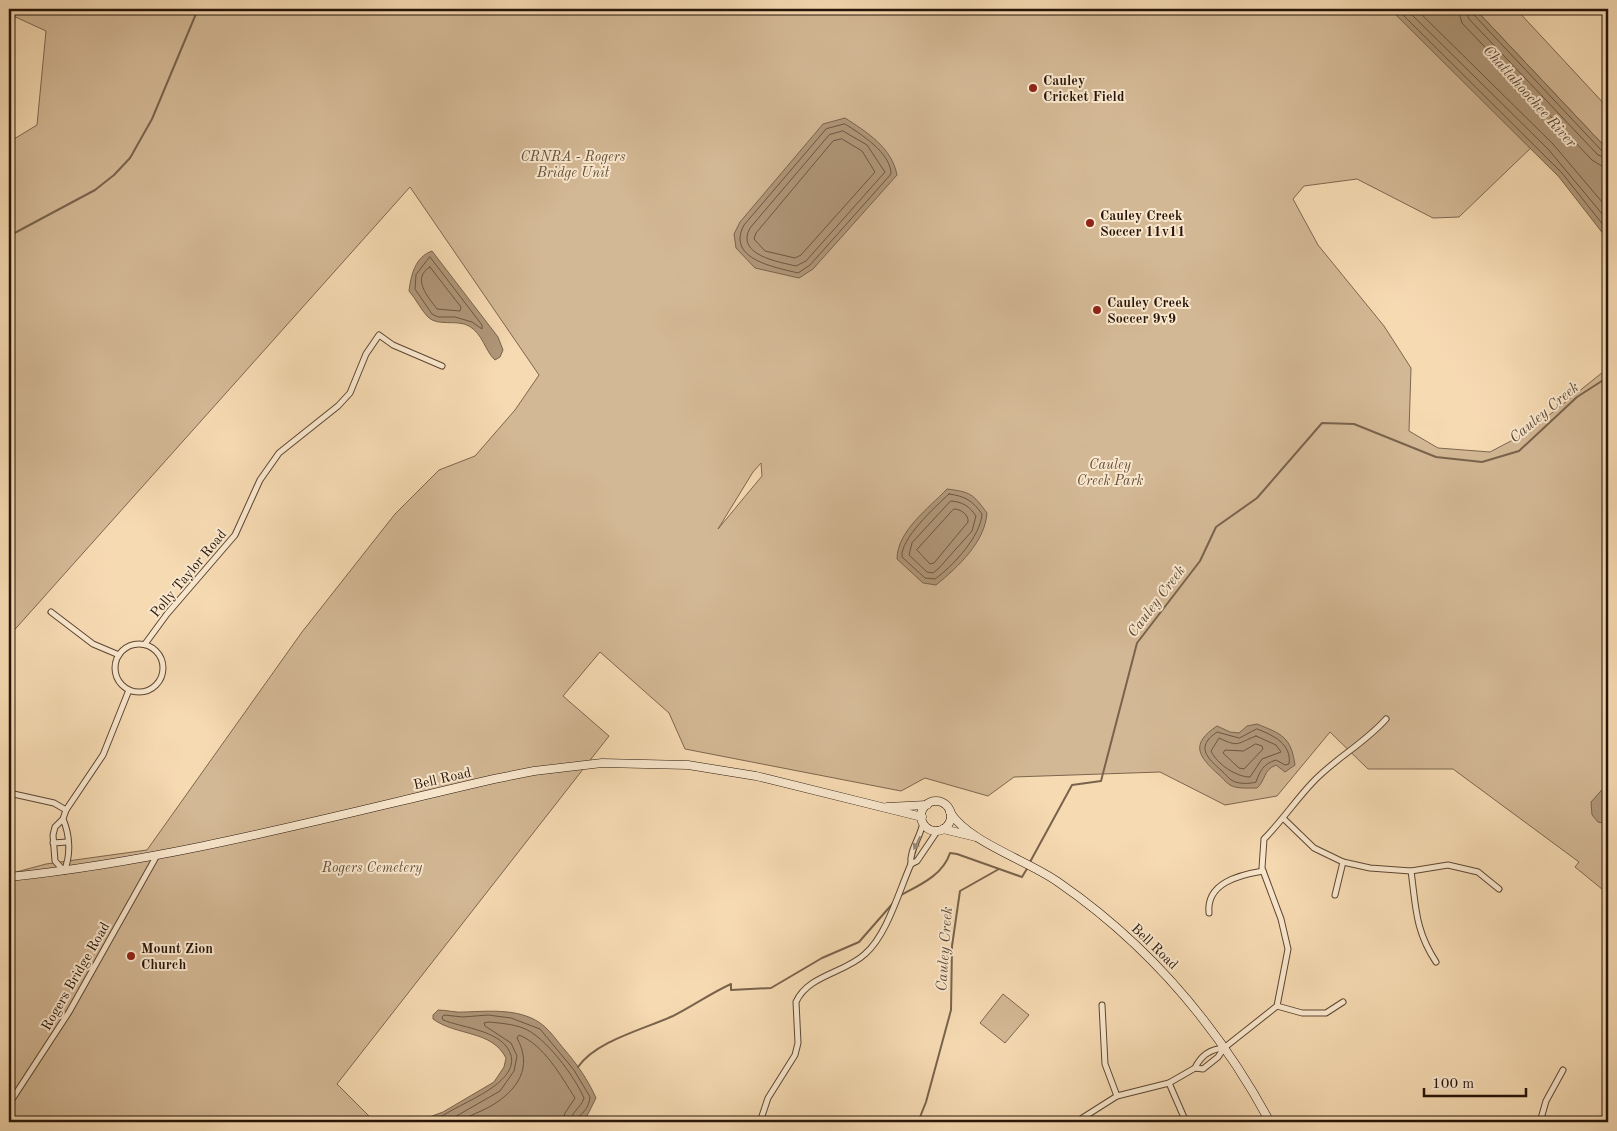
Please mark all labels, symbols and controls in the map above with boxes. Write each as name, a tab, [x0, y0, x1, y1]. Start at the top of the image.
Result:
water label: Chattahoochee River	[1479, 43, 1579, 151]
place label: Cauley Cricket Field	[1043, 74, 1125, 104]
marker: Cauley Cricket Field	[1027, 82, 1039, 94]
park label: CRNRA - Rogers Bridge Unit	[520, 150, 626, 181]
place label: Cauley Creek Soccer 11v11	[1100, 209, 1185, 239]
marker: Cauley Creek Soccer 11v11	[1084, 217, 1096, 229]
place label: Cauley Creek Soccer 9v9	[1107, 296, 1190, 326]
marker: Cauley Creek Soccer 9v9	[1091, 304, 1103, 316]
water label: Cauley Creek	[1508, 380, 1582, 446]
park label: Cauley Creek Park	[1077, 458, 1143, 488]
street label: Polly Taylor Road	[148, 527, 229, 620]
water label: Cauley Creek	[1126, 563, 1189, 640]
street label: Bell Road	[412, 766, 472, 792]
one-way arrow	[912, 836, 920, 850]
park label: Rogers Cemetery	[321, 861, 423, 876]
water label: Cauley Creek	[935, 906, 956, 992]
street label: Rogers Bridge Road	[39, 920, 113, 1033]
street label: Bell Road	[1128, 921, 1180, 972]
place label: Mount Zion Church	[141, 942, 213, 972]
marker: Mount Zion Church	[125, 950, 137, 962]
scale bar	[1424, 1066, 1527, 1098]
text: 100 m	[1432, 1077, 1474, 1092]

